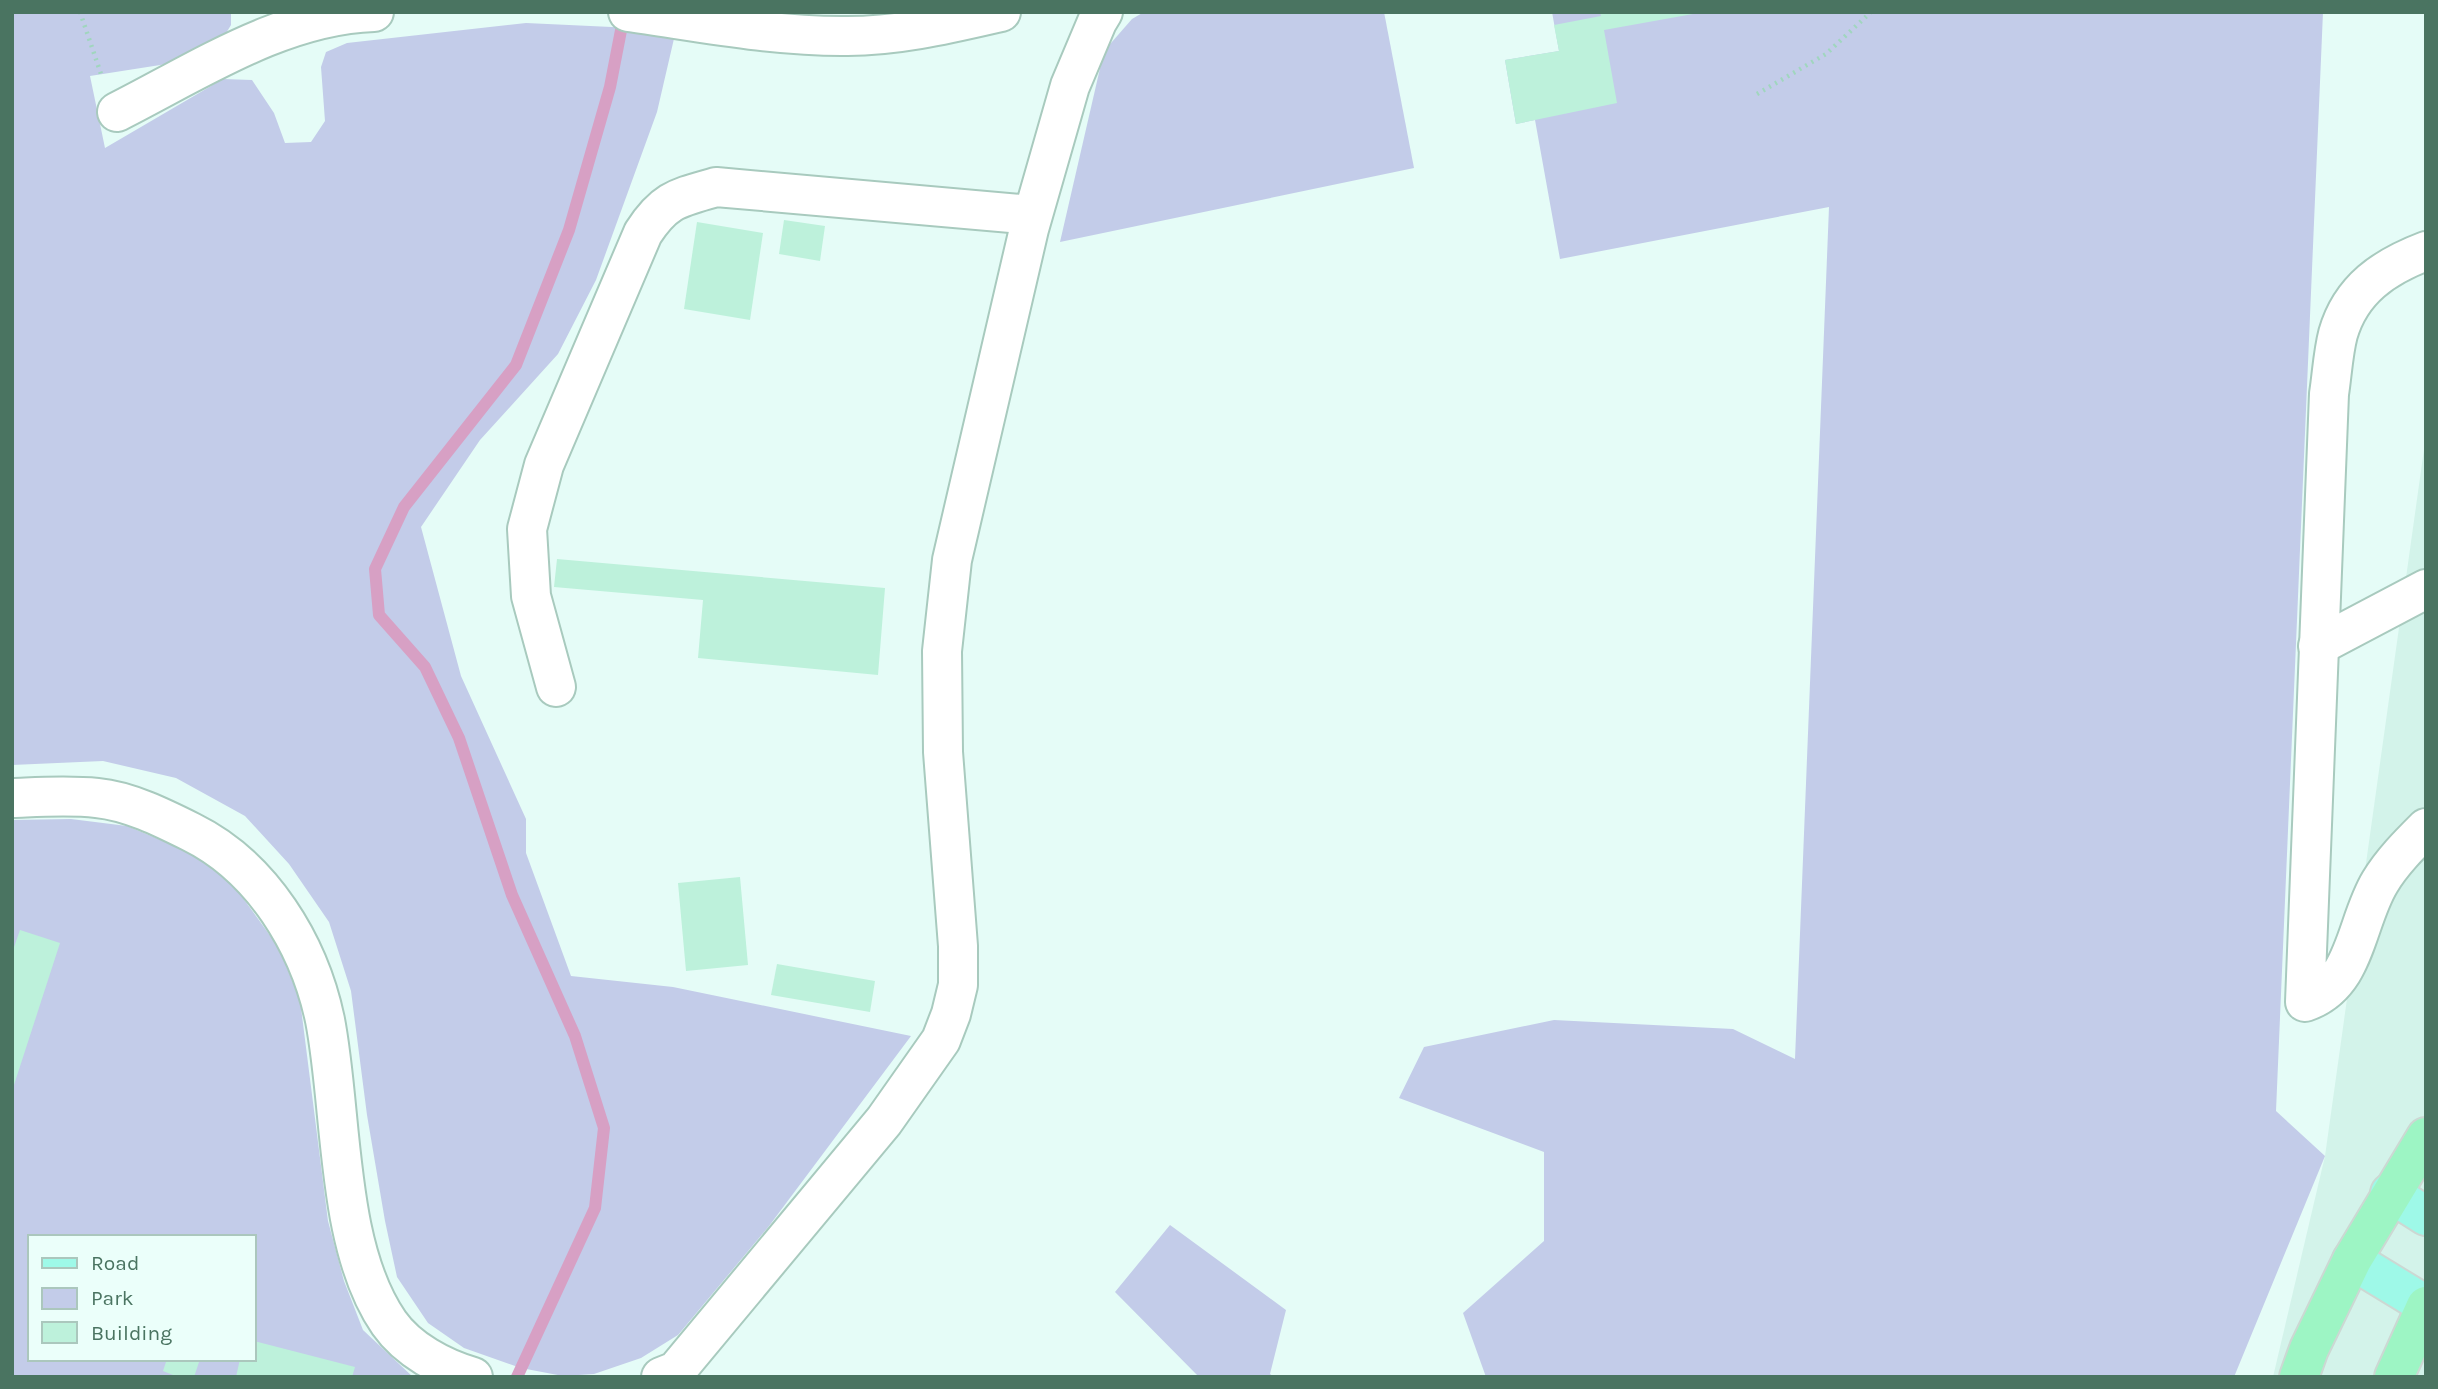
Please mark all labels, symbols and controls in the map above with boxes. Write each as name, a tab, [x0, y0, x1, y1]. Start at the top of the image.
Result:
legend	[28, 1235, 256, 1361]
text: Road	[91, 1251, 139, 1275]
text: Park	[91, 1286, 134, 1310]
text: Building	[91, 1321, 172, 1345]

